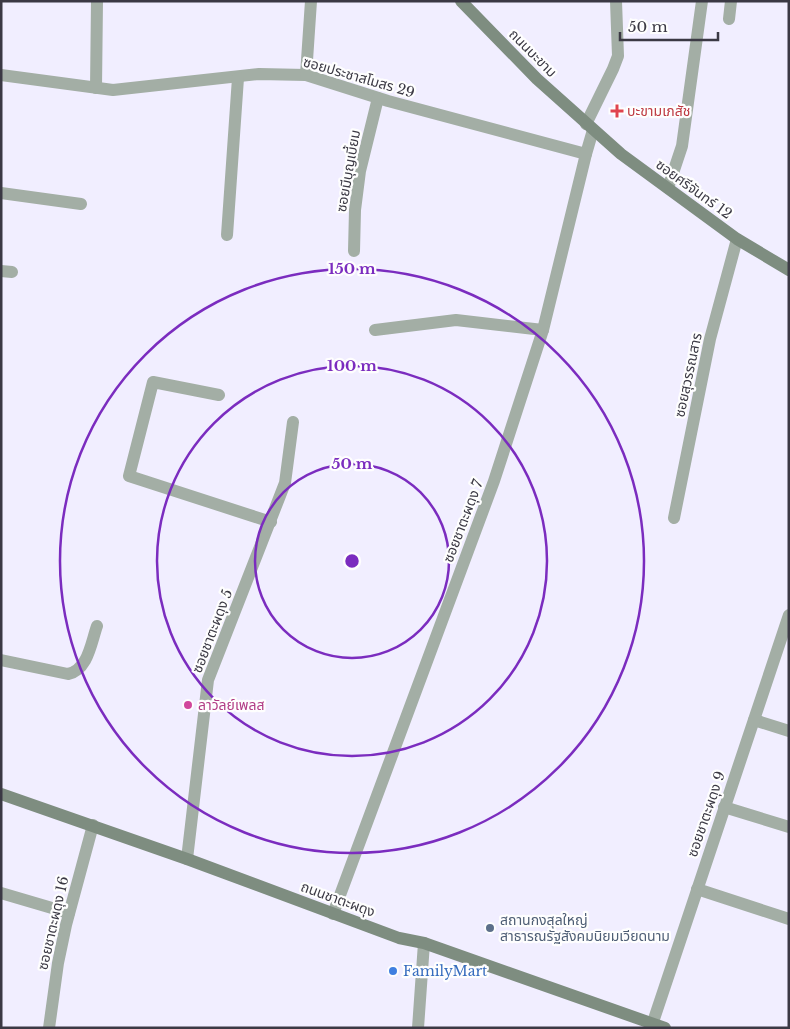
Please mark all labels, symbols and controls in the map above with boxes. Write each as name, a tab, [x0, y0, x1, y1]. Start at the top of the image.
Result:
scale bar	[620, 10, 718, 42]
text: 50 m	[628, 17, 668, 36]
street label: ถนนบะขาม	[505, 25, 561, 81]
street label: ซอยประชาสโมสร 29	[301, 53, 417, 101]
place label: บะขามเภสัช	[627, 102, 690, 120]
marker: บะขามเภสัช	[611, 105, 623, 117]
street label: ซอยมีบุญเบี้ยม	[331, 128, 364, 214]
street label: ซอยศรีจันทร์ 12	[652, 155, 736, 223]
text: 150 m	[328, 259, 376, 278]
street label: ซอยสุวรรณสาร	[670, 331, 706, 419]
text: 100 m	[327, 356, 377, 375]
text: 50 m	[332, 454, 373, 473]
street label: ซอยชาตะผดุง 7	[439, 476, 487, 565]
centre of rings	[343, 552, 361, 570]
street label: ซอยชาตะผดุง 5	[188, 586, 236, 675]
place label: ลาวัลย์เพลส	[198, 696, 264, 714]
marker: ลาวัลย์เพลส	[182, 699, 194, 711]
street label: ซอยชาตะผดุง 9	[683, 769, 729, 859]
street label: ซอยชาตะผดุง 16	[33, 874, 73, 972]
street label: ถนนชาตะผดุง	[298, 877, 378, 921]
place label: สถานกงสุลใหญ่ สาธารณรัฐสังคมนิยมเวียดนาม	[500, 911, 670, 945]
marker: สถานกงสุลใหญ่ สาธารณรัฐสังคมนิยมเวียดนาม	[484, 922, 496, 934]
place label: FamilyMart	[403, 962, 488, 980]
marker: FamilyMart	[387, 965, 399, 977]

